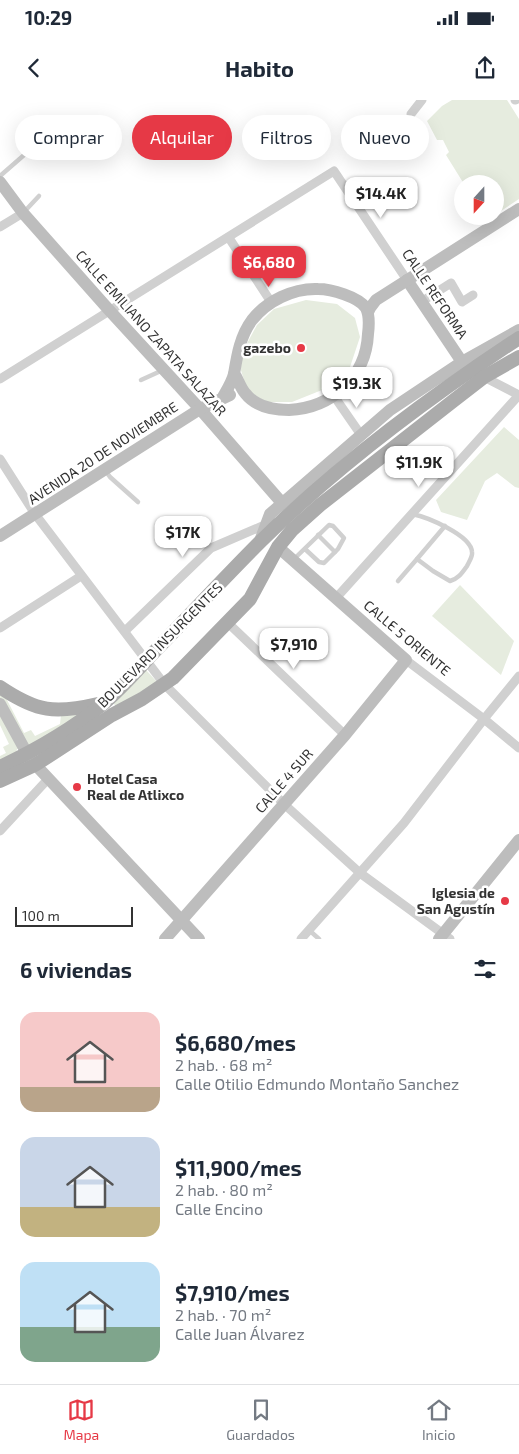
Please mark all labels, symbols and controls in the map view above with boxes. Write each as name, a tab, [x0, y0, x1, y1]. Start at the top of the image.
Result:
text: 10:29	[25, 6, 72, 29]
icon: back	[20, 54, 48, 82]
icon: share	[471, 54, 499, 82]
text: Habito	[225, 55, 294, 81]
chip: Comprar	[15, 115, 122, 160]
chip: Alquilar	[132, 115, 232, 160]
chip: Filtros	[242, 115, 331, 160]
chip: Nuevo	[341, 115, 429, 160]
north arrow	[454, 175, 504, 225]
map controls	[454, 175, 504, 225]
pin: $14.4K	[340, 176, 422, 219]
text: $14.4K	[356, 183, 406, 202]
street label: CALLE REFORMA	[399, 245, 472, 342]
street label: CALLE EMILIANO ZAPATA SALAZAR	[73, 246, 230, 419]
pin: $6,680	[228, 246, 310, 288]
text: $6,680	[243, 252, 295, 271]
place label: gazebo	[243, 339, 291, 356]
marker: gazebo	[295, 342, 307, 354]
pin: $19.3K	[316, 366, 398, 409]
text: $19.3K	[333, 373, 381, 392]
street label: AVENIDA 20 DE NOVIEMBRE	[25, 398, 181, 507]
pin: $11.9K	[378, 446, 460, 488]
text: $11.9K	[396, 452, 442, 471]
pin: $17K	[153, 516, 213, 558]
text: $17K	[166, 522, 200, 541]
street label: BOULEVARD INSURGENTES	[94, 578, 226, 711]
street label: CALLE 5 ORIENTE	[360, 596, 454, 679]
pin: $7,910	[253, 628, 335, 670]
text: $7,910	[270, 634, 318, 653]
street label: CALLE 4 SUR	[251, 745, 316, 816]
place label: Hotel Casa Real de Atlixco	[87, 770, 184, 803]
marker: Hotel Casa Real de Atlixco	[71, 781, 83, 793]
place label: Iglesia de San Agustín	[417, 884, 495, 917]
marker: Iglesia de San Agustín	[499, 895, 511, 907]
scale bar	[15, 904, 132, 927]
text: 100 m	[22, 907, 60, 924]
icon: filters	[471, 955, 499, 983]
text: 6 viviendas	[20, 957, 132, 982]
text: $6,680/mes	[175, 1030, 296, 1055]
icon: home	[60, 1032, 120, 1092]
text: 2 hab. · 68 m²	[175, 1055, 272, 1074]
text: Calle Otilio Edmundo Montaño Sanchez	[175, 1074, 459, 1093]
text: $11,900/mes	[175, 1155, 302, 1180]
icon: home	[60, 1157, 120, 1217]
text: 2 hab. · 80 m²	[175, 1180, 273, 1199]
text: Calle Encino	[175, 1199, 263, 1218]
text: $7,910/mes	[175, 1280, 290, 1305]
icon: home	[60, 1282, 120, 1342]
text: 2 hab. · 70 m²	[175, 1305, 271, 1324]
text: Calle Juan Álvarez	[175, 1324, 305, 1343]
tab: Mapa	[63, 1396, 99, 1443]
tab: Guardados	[226, 1396, 295, 1443]
tab: Inicio	[422, 1396, 455, 1443]

